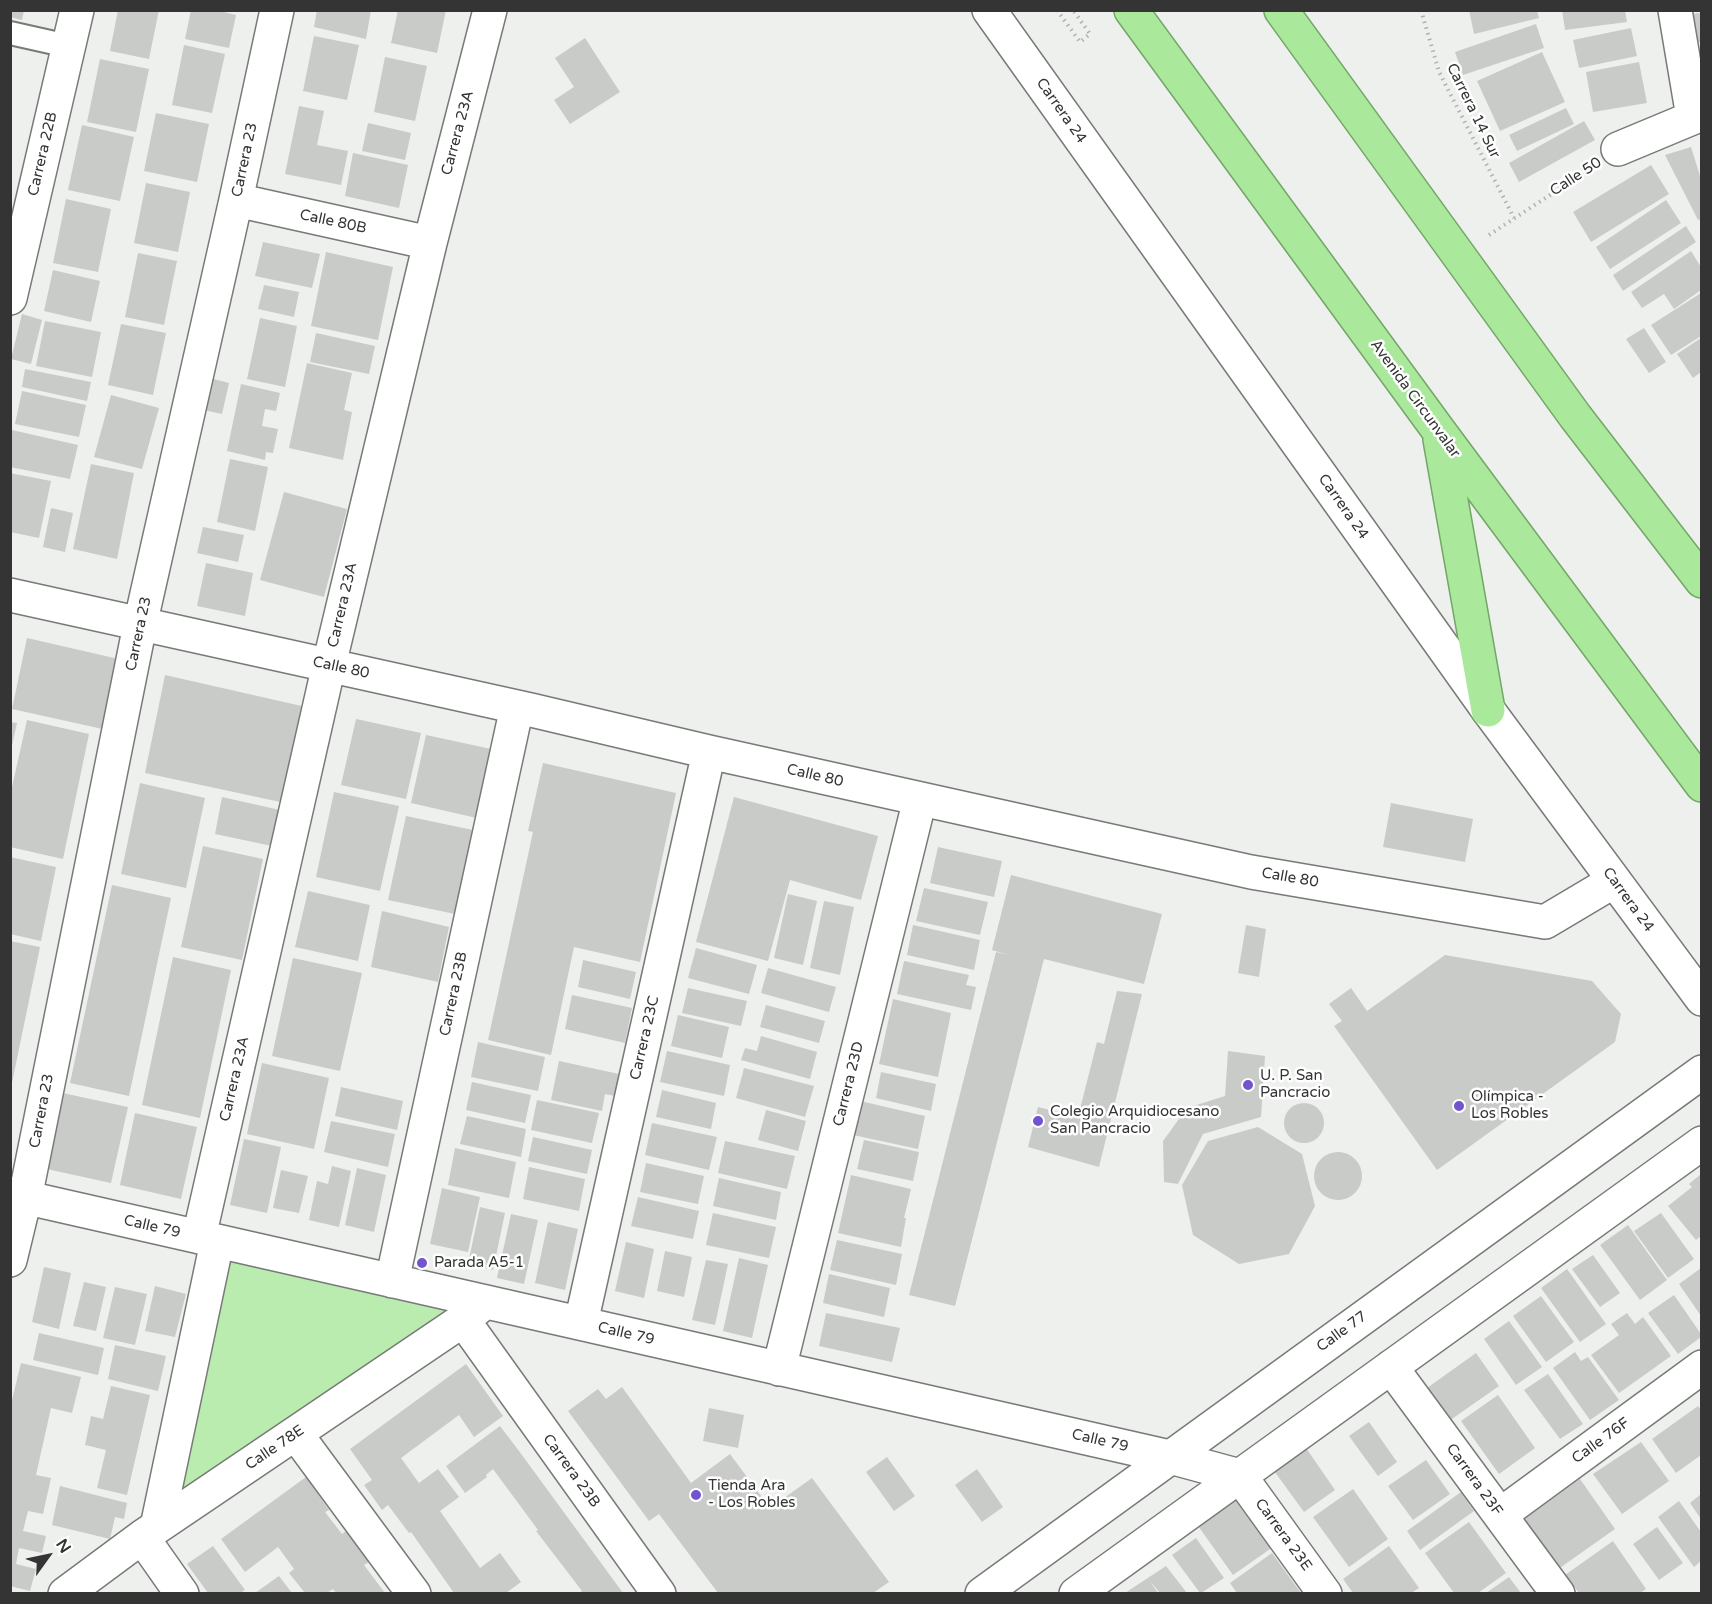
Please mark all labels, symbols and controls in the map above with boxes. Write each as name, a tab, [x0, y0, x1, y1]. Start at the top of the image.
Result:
street label: Carrera 14 Sur	[1442, 61, 1504, 161]
street label: Carrera 24	[1032, 75, 1090, 147]
street label: Carrera 23A	[438, 89, 478, 177]
street label: Carrera 22B	[25, 110, 61, 198]
street label: Carrera 23	[228, 121, 262, 199]
street label: Calle 50	[1547, 154, 1605, 200]
street label: Calle 80B	[298, 206, 368, 238]
street label: Avenida Circunvalar	[1366, 336, 1464, 462]
street label: Carrera 24	[1314, 471, 1372, 543]
street label: Carrera 23A	[324, 561, 362, 649]
street label: Carrera 23	[122, 595, 156, 673]
street label: Calle 80	[311, 653, 371, 683]
street label: Calle 80	[785, 761, 845, 791]
street label: Calle 80	[1260, 864, 1320, 892]
street label: Carrera 24	[1599, 864, 1657, 936]
street label: Carrera 23B	[436, 950, 472, 1038]
street label: Carrera 23C	[627, 994, 663, 1082]
street label: Carrera 23A	[216, 1035, 254, 1123]
street label: Carrera 23D	[830, 1040, 868, 1128]
place label: U. P. San Pancracio	[1260, 1067, 1330, 1102]
street label: Carrera 23	[26, 1072, 58, 1150]
marker: U. P. San Pancracio	[1241, 1078, 1255, 1092]
place label: Olímpica - Los Robles	[1471, 1088, 1549, 1123]
marker: Olímpica - Los Robles	[1452, 1099, 1466, 1113]
place label: Colegio Arquidiocesano San Pancracio	[1050, 1103, 1219, 1138]
marker: Colegio Arquidiocesano San Pancracio	[1031, 1114, 1045, 1128]
street label: Calle 79	[122, 1212, 182, 1242]
place label: Parada A5-1	[434, 1254, 524, 1272]
marker: Parada A5-1	[415, 1256, 429, 1270]
street label: Calle 77	[1313, 1308, 1371, 1356]
street label: Calle 79	[596, 1319, 656, 1349]
street label: Calle 76F	[1569, 1414, 1633, 1468]
street label: Calle 78E	[242, 1422, 308, 1474]
street label: Calle 79	[1070, 1426, 1130, 1456]
street label: Carrera 23B	[538, 1431, 604, 1511]
street label: Carrera 23F	[1442, 1440, 1506, 1520]
place label: Tienda Ara - Los Robles	[708, 1477, 796, 1512]
marker: Tienda Ara - Los Robles	[689, 1488, 703, 1502]
street label: Carrera 23E	[1251, 1495, 1315, 1575]
north arrow	[18, 1526, 78, 1586]
text: N	[51, 1535, 75, 1557]

